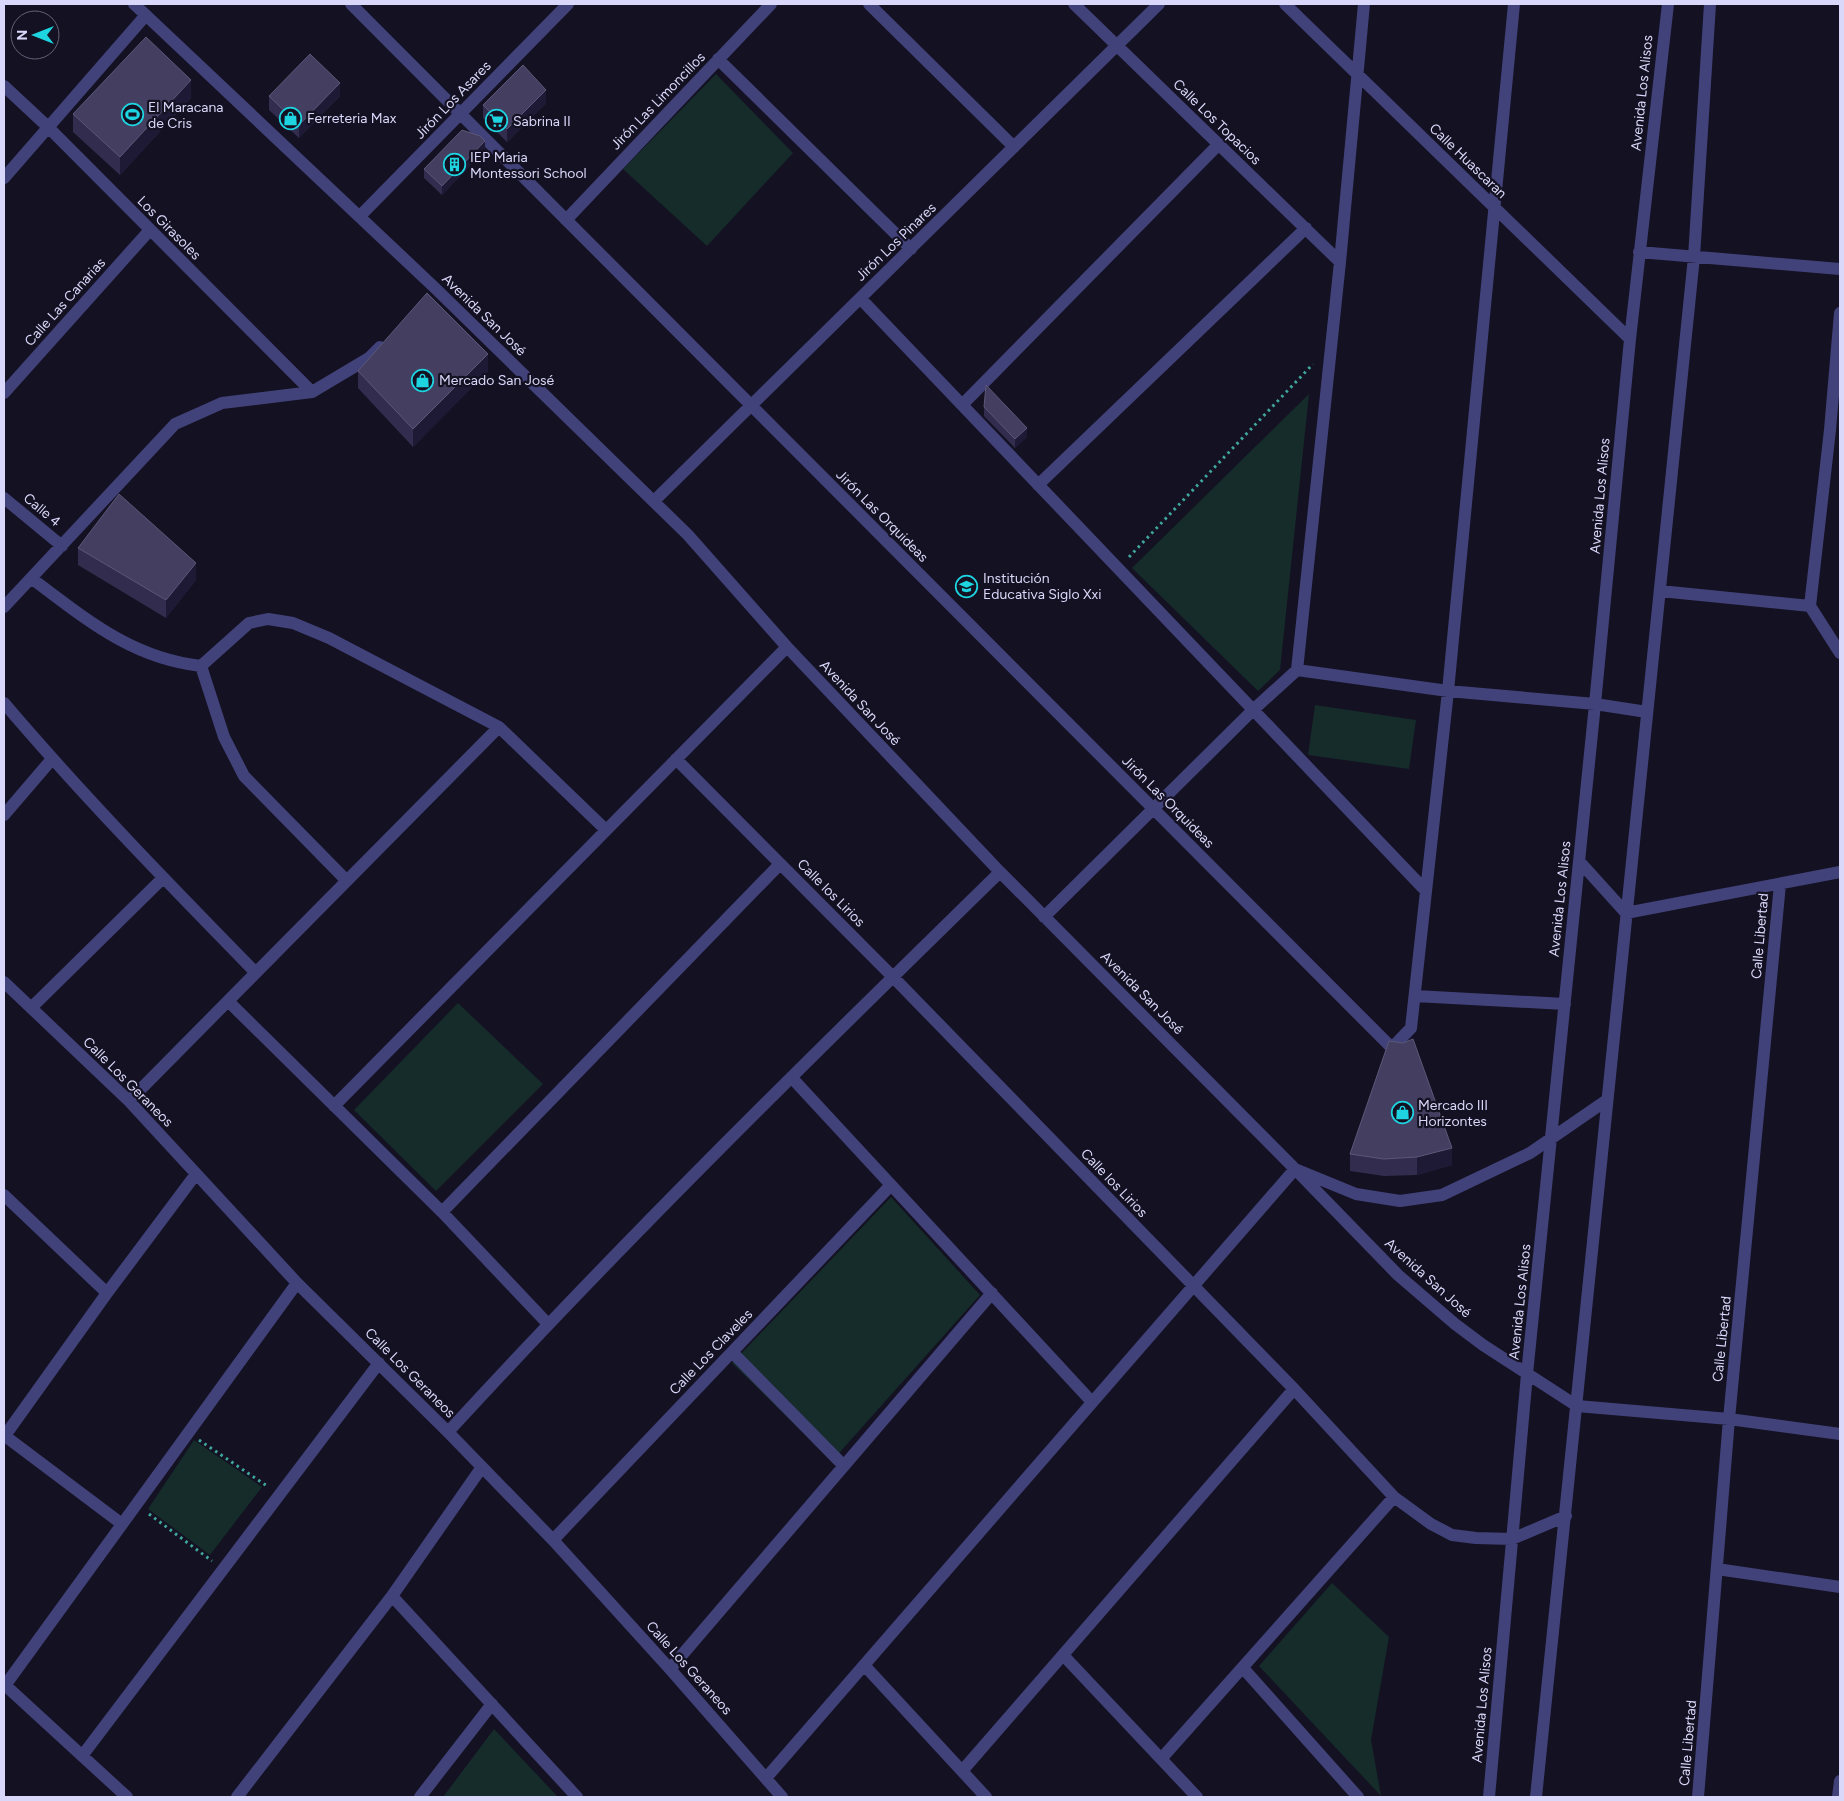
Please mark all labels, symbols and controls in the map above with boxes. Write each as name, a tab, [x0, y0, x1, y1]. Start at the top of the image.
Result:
north arrow	[10, 10, 60, 60]
text: N	[14, 30, 31, 40]
street label: Avenida Los Alisos	[1627, 34, 1657, 152]
street label: Jirón Las Limoncillos	[607, 49, 709, 153]
street label: Jirón Los Asares	[411, 57, 495, 143]
street label: Calle Los Topacios	[1169, 76, 1265, 168]
place label: El Maracana de Cris	[148, 99, 223, 132]
sports icon: El Maracana de Cris	[120, 103, 144, 127]
shop icon: Ferreteria Max	[279, 106, 303, 130]
supermarket icon: Sabrina II	[485, 109, 509, 133]
place label: Ferreteria Max	[307, 110, 397, 127]
place label: Sabrina II	[513, 113, 571, 130]
street label: Calle Huascaran	[1426, 120, 1510, 202]
place label: IEP Maria Montessori School	[470, 149, 587, 182]
building icon: IEP Maria Montessori School	[442, 153, 466, 177]
street label: Los Girasoles	[134, 193, 204, 263]
street label: Jirón Los Pinares	[852, 199, 940, 285]
street label: Calle Las Canarias	[21, 254, 109, 350]
street label: Avenida San José	[438, 271, 530, 360]
shop icon: Mercado San José	[411, 368, 435, 392]
place label: Mercado San José	[439, 372, 555, 389]
street label: Avenida Los Alisos	[1586, 437, 1614, 555]
street label: Jirón Las Orquideas	[832, 466, 932, 566]
street label: Calle 4	[20, 490, 64, 531]
place label: Institución Educativa Siglo Xxi	[983, 570, 1102, 603]
school or university icon: Institución Educativa Siglo Xxi	[955, 574, 979, 598]
street label: Avenida San José	[816, 657, 904, 749]
street label: Jirón Las Orquideas	[1118, 752, 1218, 852]
street label: Avenida Los Alisos	[1545, 840, 1575, 958]
street label: Calle los Lirios	[794, 856, 868, 930]
street label: Calle Libertad	[1748, 892, 1772, 980]
street label: Avenida San José	[1097, 948, 1187, 1038]
street label: Calle Los Geraneos	[80, 1034, 176, 1130]
place label: Mercado III Horizontes	[1418, 1097, 1488, 1130]
shop icon: Mercado III Horizontes	[1390, 1101, 1414, 1125]
street label: Calle los Lirios	[1077, 1145, 1151, 1221]
street label: Avenida San José	[1381, 1235, 1475, 1321]
street label: Avenida Los Alisos	[1505, 1243, 1535, 1361]
street label: Calle Libertad	[1709, 1295, 1735, 1383]
street label: Calle Los Claveles	[666, 1306, 756, 1398]
street label: Calle Los Geraneos	[362, 1325, 458, 1421]
street label: Calle Los Geraneos	[642, 1618, 736, 1718]
street label: Avenida Los Alisos	[1468, 1646, 1496, 1764]
street label: Calle Libertad	[1676, 1699, 1700, 1787]

